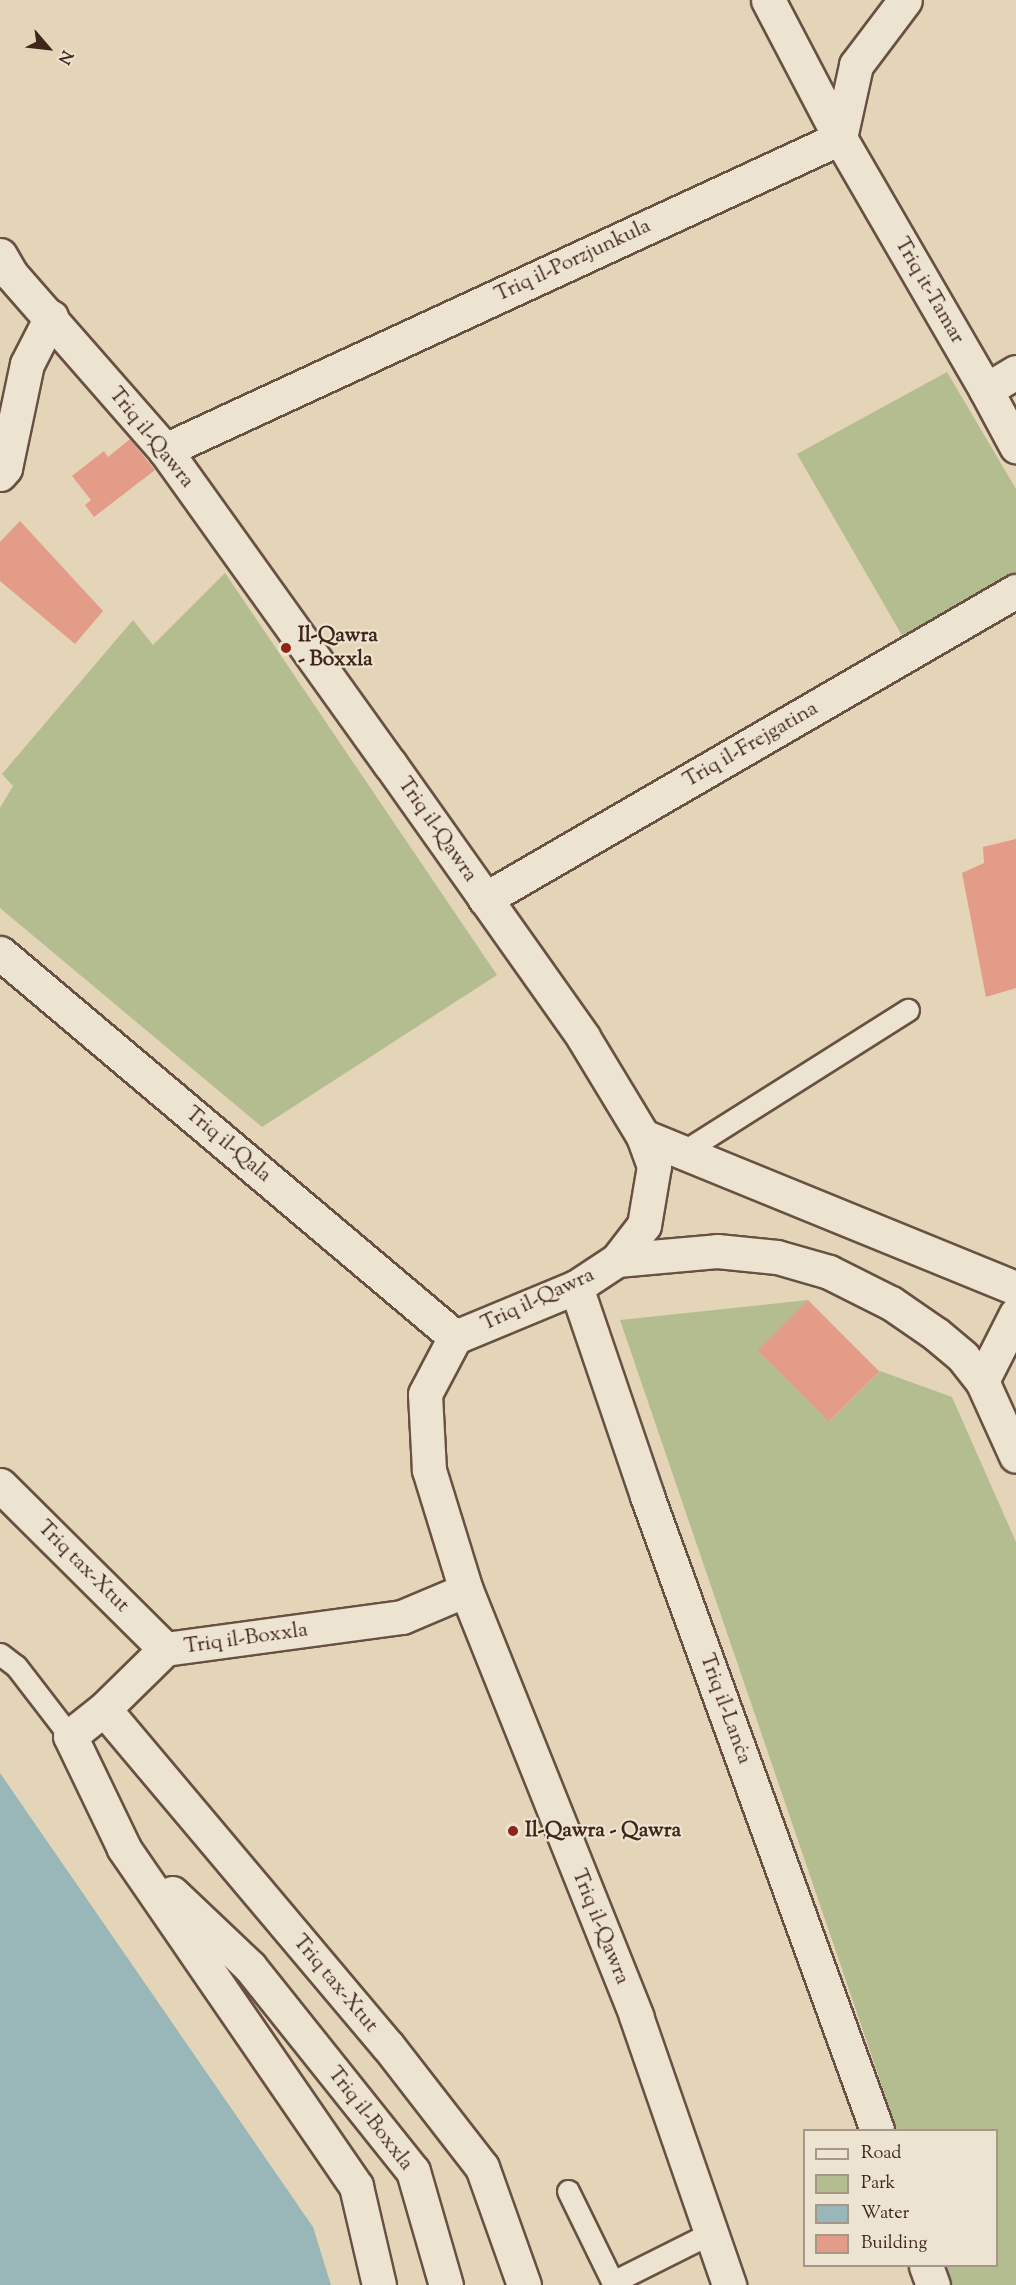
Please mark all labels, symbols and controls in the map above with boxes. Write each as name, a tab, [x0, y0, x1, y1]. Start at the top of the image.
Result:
north arrow	[18, 18, 78, 78]
text: N	[51, 46, 77, 68]
street label: Triq il-Porzjunkula	[491, 214, 655, 308]
street label: Triq it-Tamar	[888, 233, 970, 349]
street label: Triq il-Qawra	[103, 383, 199, 493]
place label: Il-Qawra - Boxxla	[298, 623, 378, 673]
marker: Il-Qawra - Boxxla	[279, 641, 293, 655]
street label: Triq il-Frejgatina	[679, 696, 823, 794]
street label: Triq il-Qawra	[392, 773, 482, 887]
street label: Triq il-Qala	[180, 1102, 276, 1188]
street label: Triq il-Qawra	[477, 1263, 599, 1337]
street label: Triq tax-Xtut	[32, 1516, 134, 1618]
street label: Triq il-Boxxla	[183, 1618, 309, 1660]
street label: Triq il-Lanċa	[693, 1651, 757, 1767]
place label: Il-Qawra - Qawra	[525, 1818, 681, 1844]
marker: Il-Qawra - Qawra	[506, 1824, 520, 1838]
street label: Triq il-Qawra	[565, 1866, 635, 1988]
street label: Triq tax-Xtut	[287, 1930, 383, 2038]
street label: Triq il-Boxxla	[322, 2062, 418, 2176]
legend	[803, 2129, 998, 2267]
text: Road	[861, 2141, 901, 2167]
text: Park	[861, 2171, 895, 2197]
text: Water	[861, 2201, 909, 2227]
text: Building	[861, 2231, 927, 2257]

